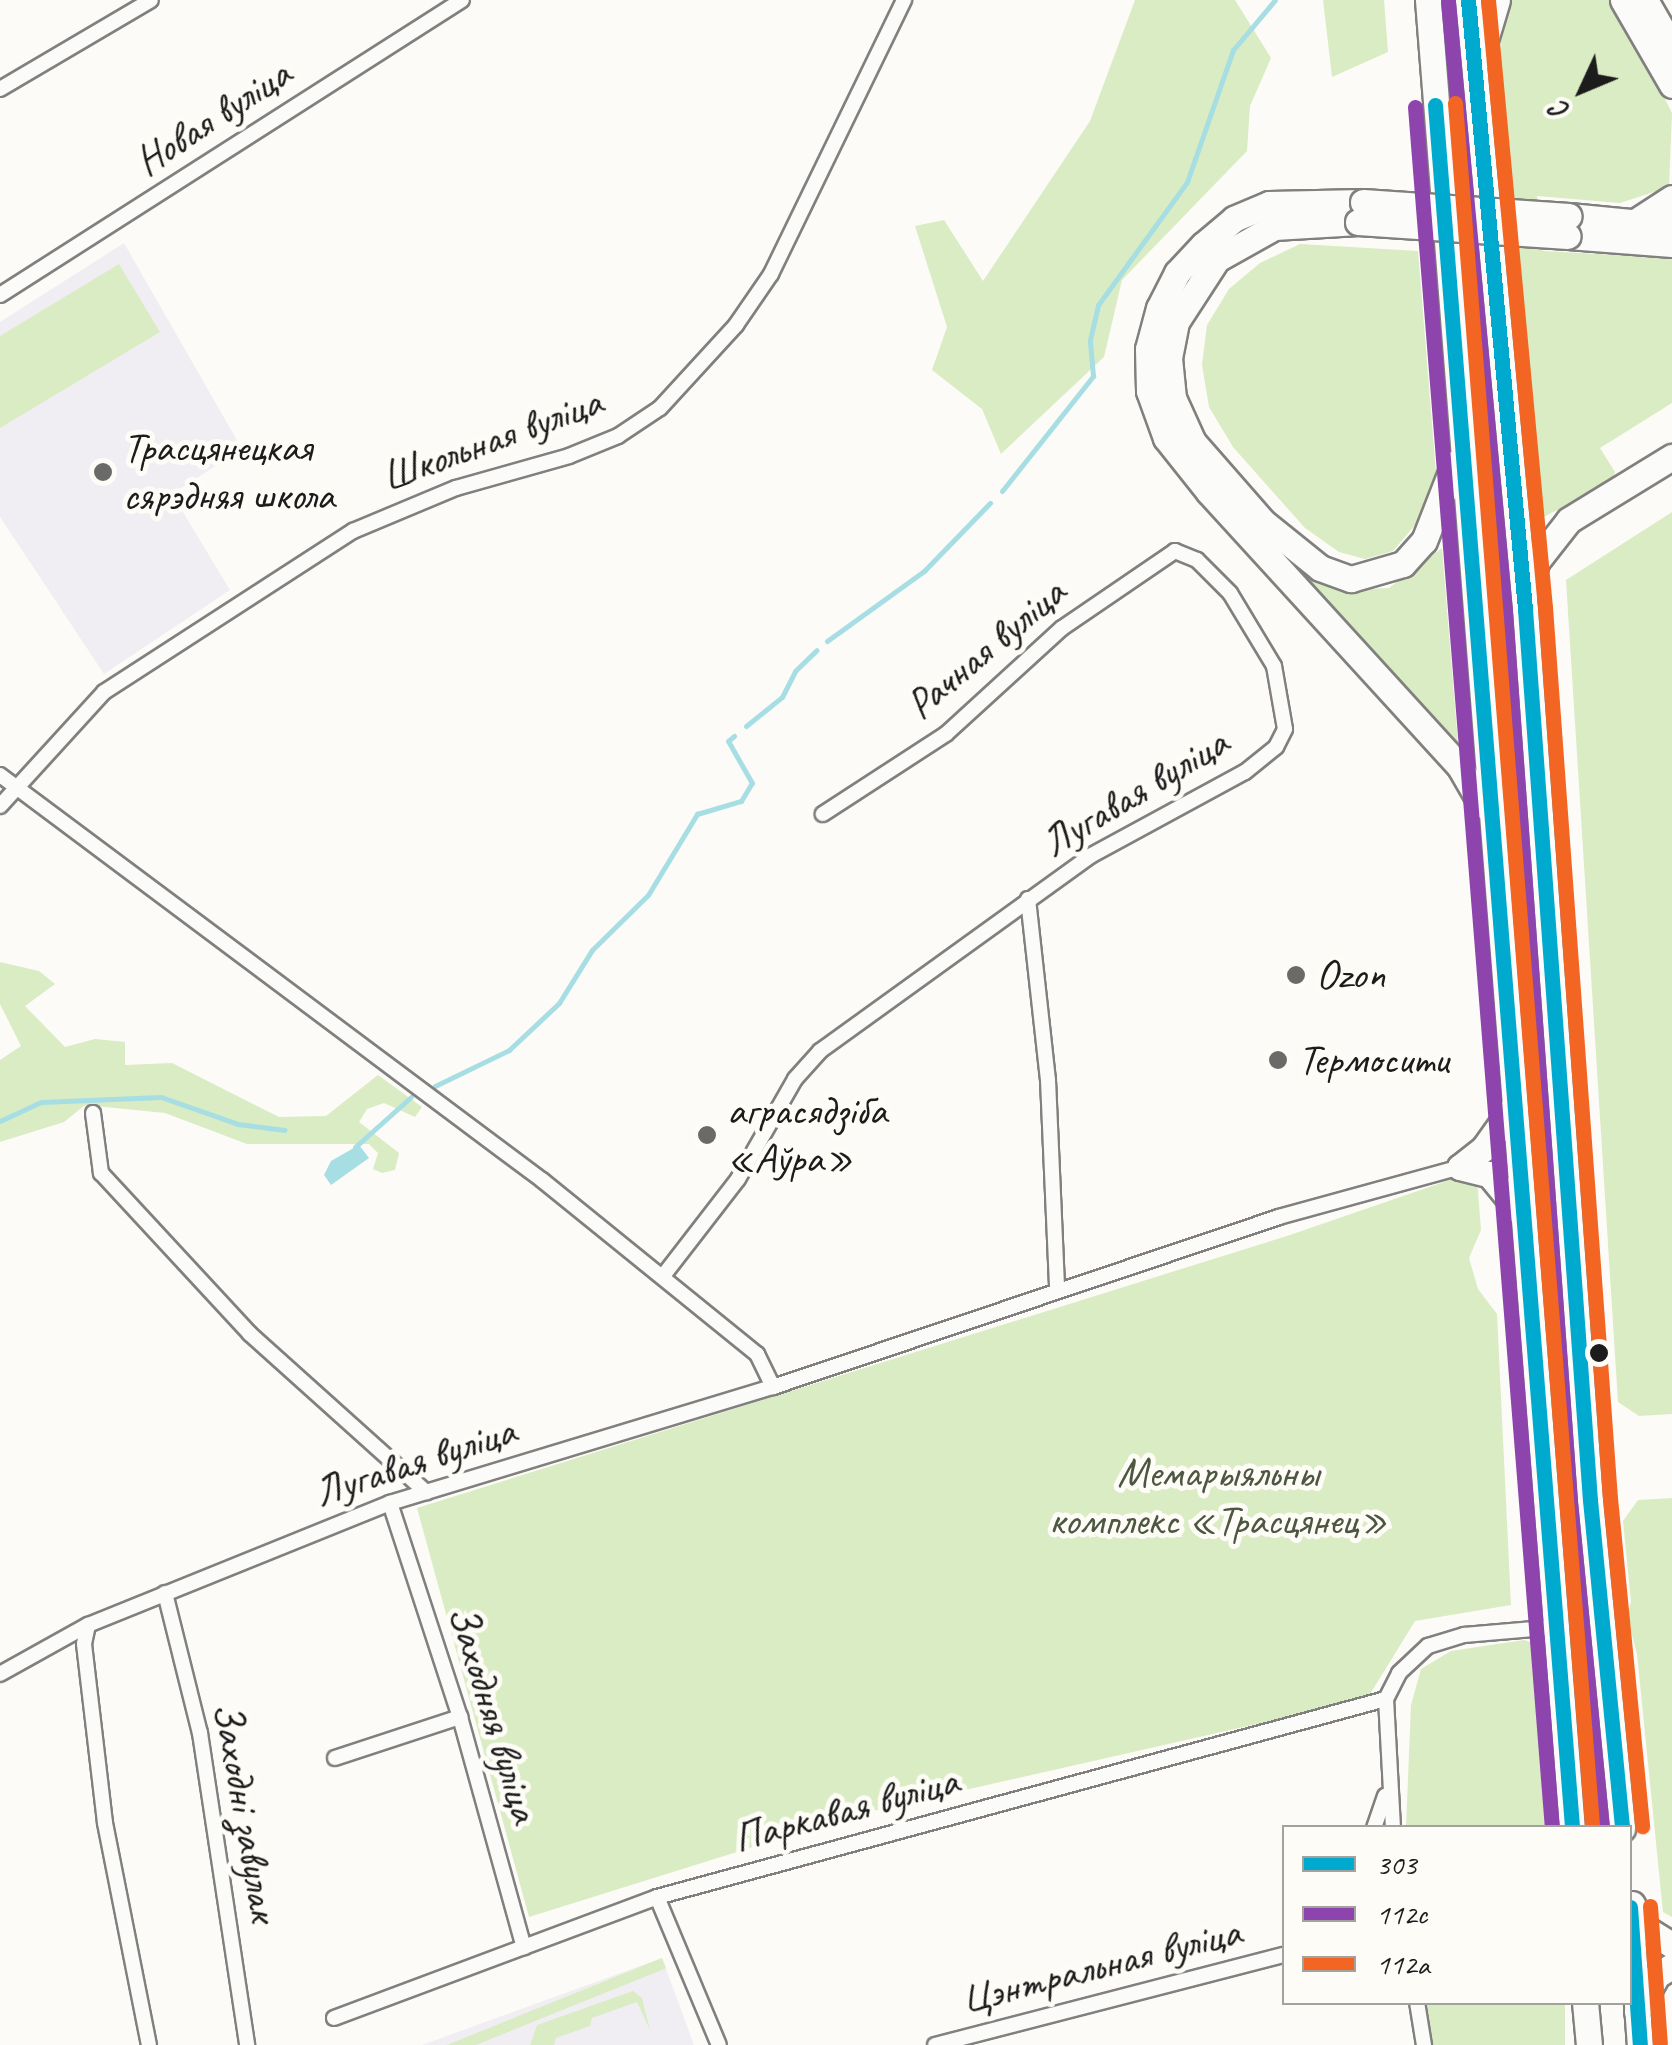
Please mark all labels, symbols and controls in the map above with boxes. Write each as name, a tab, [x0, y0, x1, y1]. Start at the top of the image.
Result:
north arrow	[1532, 40, 1632, 140]
street label: Новая вуліца	[126, 49, 300, 187]
text: С	[1543, 94, 1577, 128]
street label: Школьная вуліца	[375, 377, 609, 503]
place label: Трасцянецкая сярэдняя школа	[123, 423, 336, 522]
marker: Трасцянецкая сярэдняя школа	[92, 461, 114, 483]
street label: Рачная вуліца	[897, 569, 1075, 729]
street label: Лугавая вуліца	[1034, 718, 1236, 868]
place label: Ozon	[1316, 950, 1385, 1000]
marker: Ozon	[1285, 964, 1307, 986]
place label: Термосити	[1298, 1035, 1449, 1085]
marker: Термосити	[1267, 1049, 1289, 1071]
place label: аграсядзіба «Аўра»	[727, 1086, 887, 1184]
marker: аграсядзіба «Аўра»	[696, 1124, 718, 1146]
unlabelled marker	[1589, 1343, 1609, 1363]
street label: Лугавая вуліца	[309, 1406, 521, 1518]
park label: Мемарыяльны комплекс «Трасцянец»	[1049, 1448, 1387, 1546]
street label: Заходняя вуліца	[436, 1600, 550, 1828]
street label: Заходні завулак	[201, 1698, 289, 1926]
street label: Паркавая вуліца	[728, 1756, 964, 1864]
legend	[1282, 1825, 1632, 2005]
text: 303	[1376, 1845, 1417, 1883]
text: 112с	[1376, 1895, 1427, 1933]
street label: Цэнтральная вуліца	[956, 1907, 1246, 2025]
text: 112а	[1376, 1945, 1430, 1983]

